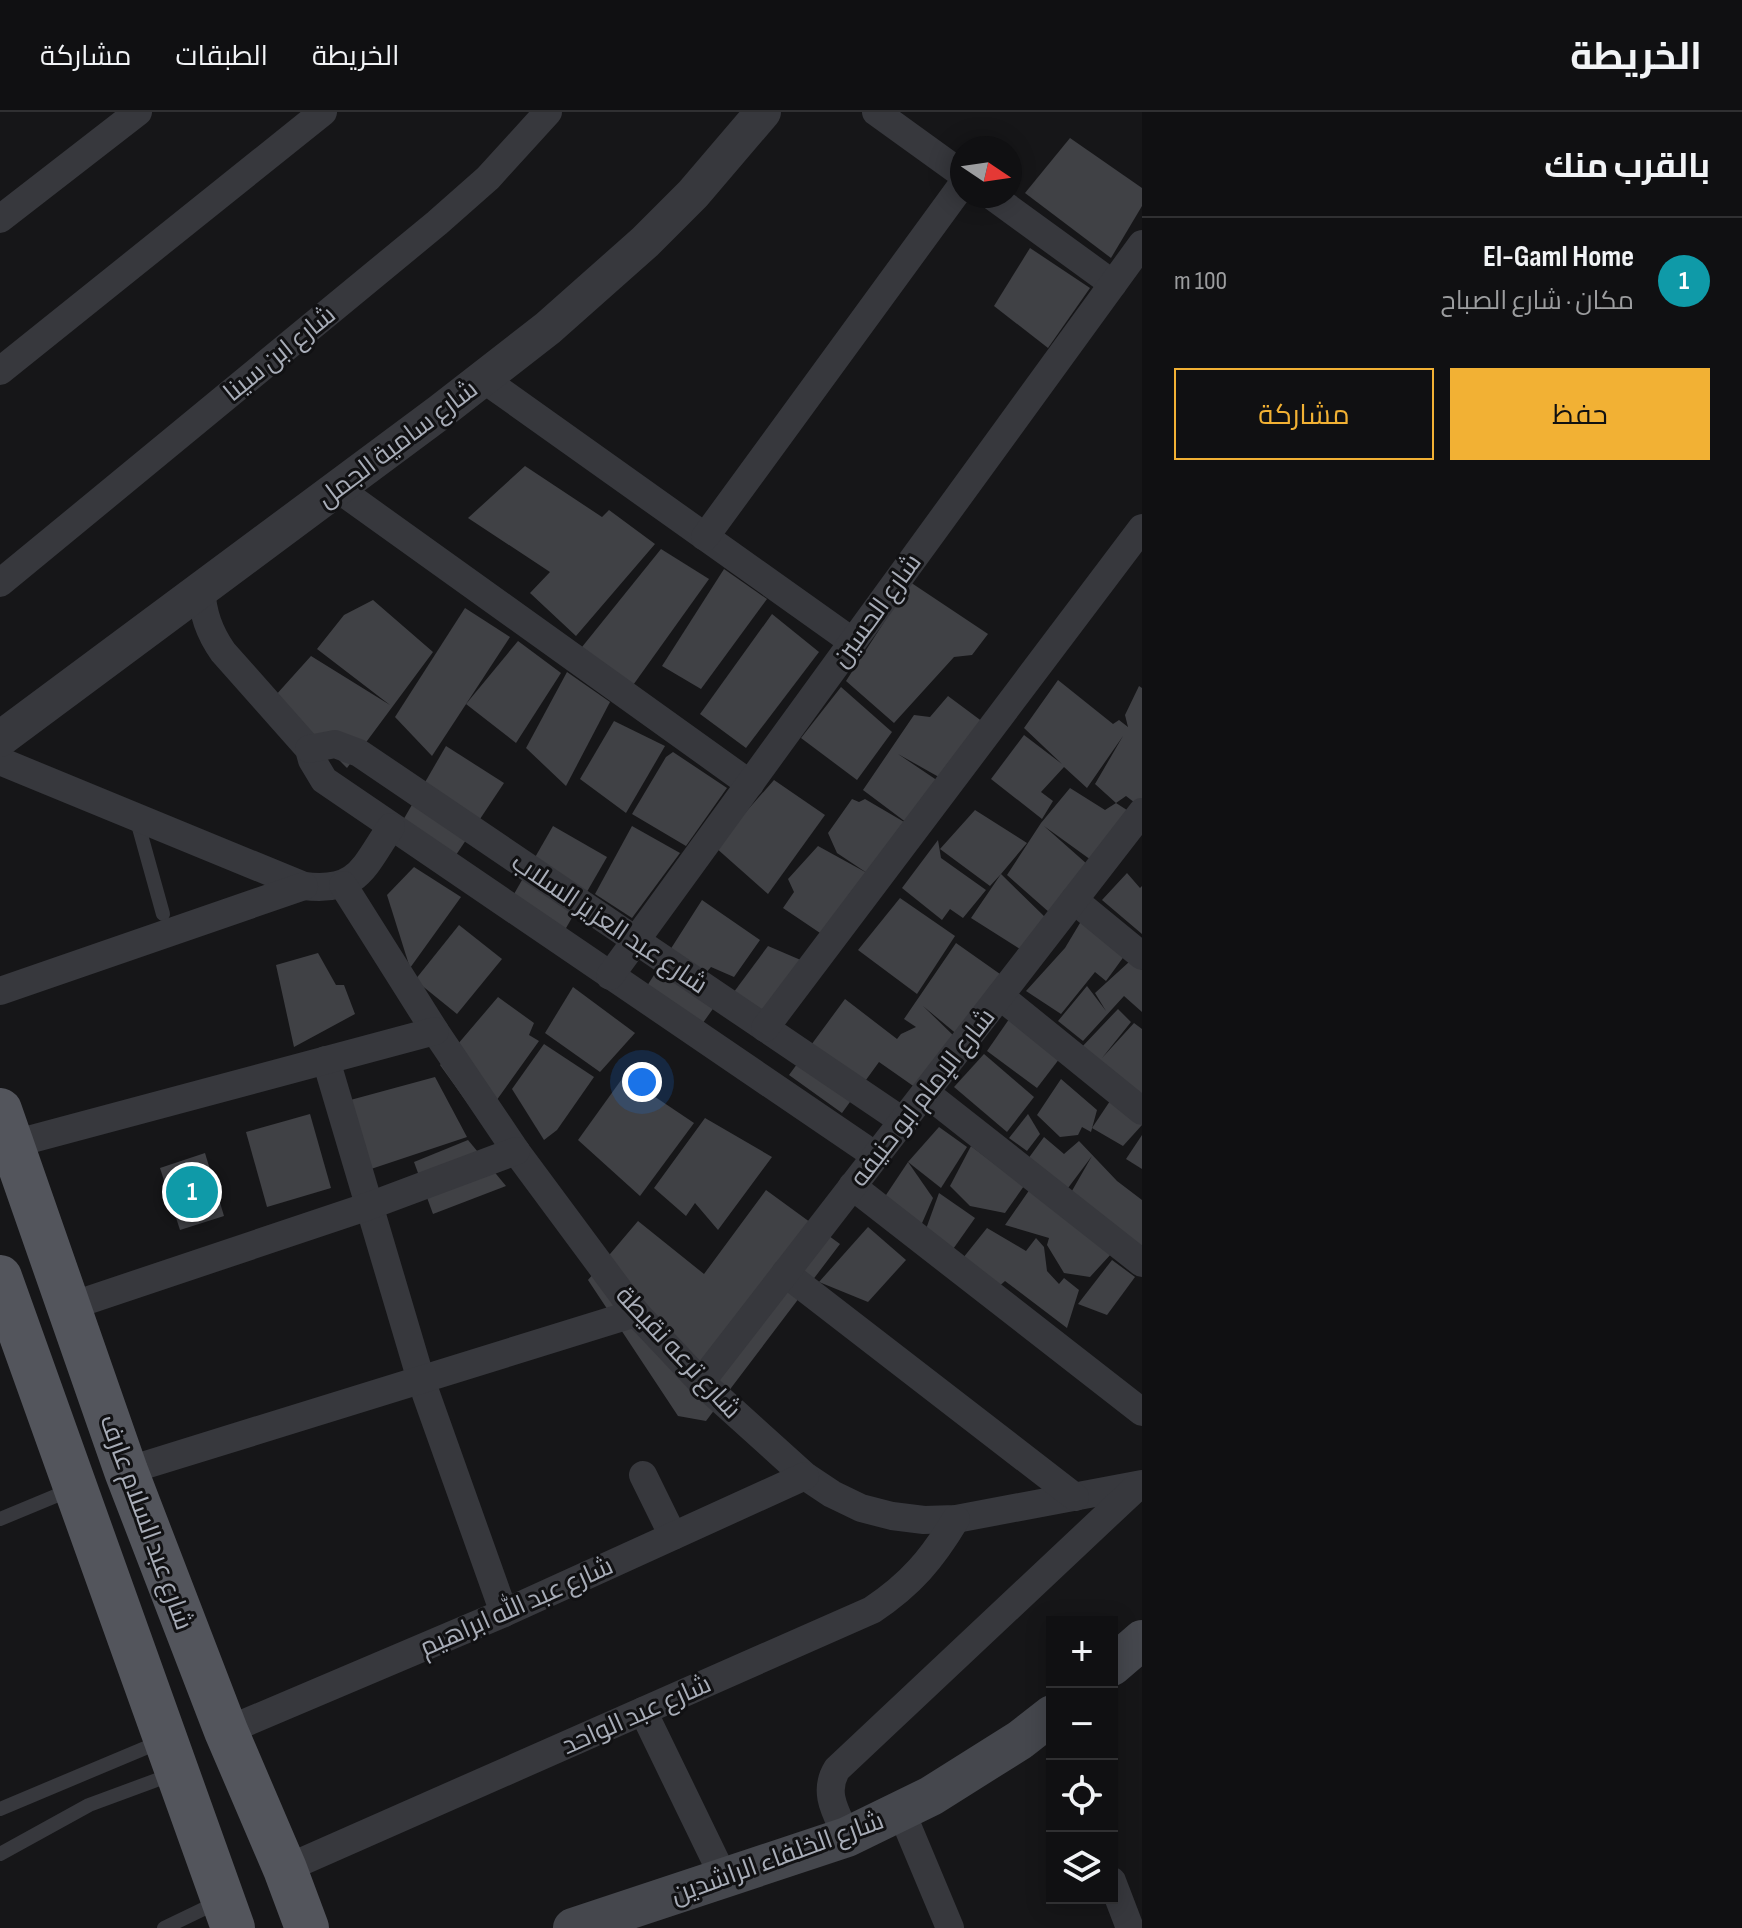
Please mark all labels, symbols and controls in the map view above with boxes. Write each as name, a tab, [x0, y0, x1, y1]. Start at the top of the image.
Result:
text: الخريطة	[1570, 35, 1702, 80]
text: مشاركة	[40, 40, 131, 73]
text: الطبقات	[175, 40, 268, 73]
text: الخريطة	[312, 40, 399, 73]
north arrow	[950, 136, 1022, 208]
text: بالقرب منك	[1544, 146, 1710, 187]
text: El-Gaml Home	[1483, 239, 1634, 275]
text: 100 m	[1174, 266, 1227, 297]
text: 1	[1679, 266, 1689, 297]
text: مكان · شارع الصباح	[1441, 286, 1634, 317]
street label: شارع ابن سينا	[218, 300, 342, 409]
button: مشاركة	[1174, 368, 1434, 460]
button: حفظ	[1450, 368, 1710, 460]
street label: شارع سامية الجمل	[312, 374, 484, 515]
street label: شارع الحسين	[826, 548, 929, 674]
street label: شارع عبد العزيز السلاب	[505, 847, 713, 1001]
street label: شارع الإمام ابو حنيفه	[844, 1003, 1003, 1194]
your location	[622, 1062, 662, 1102]
pin: 1	[166, 1162, 218, 1222]
street label: شارع ترعه نقيطة	[609, 1280, 747, 1426]
street label: شارع عبد السلام عارف	[91, 1411, 199, 1635]
street label: شارع عبد الله ابراهيم	[414, 1548, 618, 1665]
map controls	[1046, 1616, 1118, 1904]
button: +	[1046, 1616, 1118, 1688]
street label: شارع عبد الواحد	[557, 1669, 716, 1762]
button: −	[1046, 1688, 1118, 1760]
button: locate	[1046, 1760, 1118, 1832]
street label: شارع الخلفاء الراشدين	[667, 1805, 888, 1911]
button: layers	[1046, 1832, 1118, 1904]

